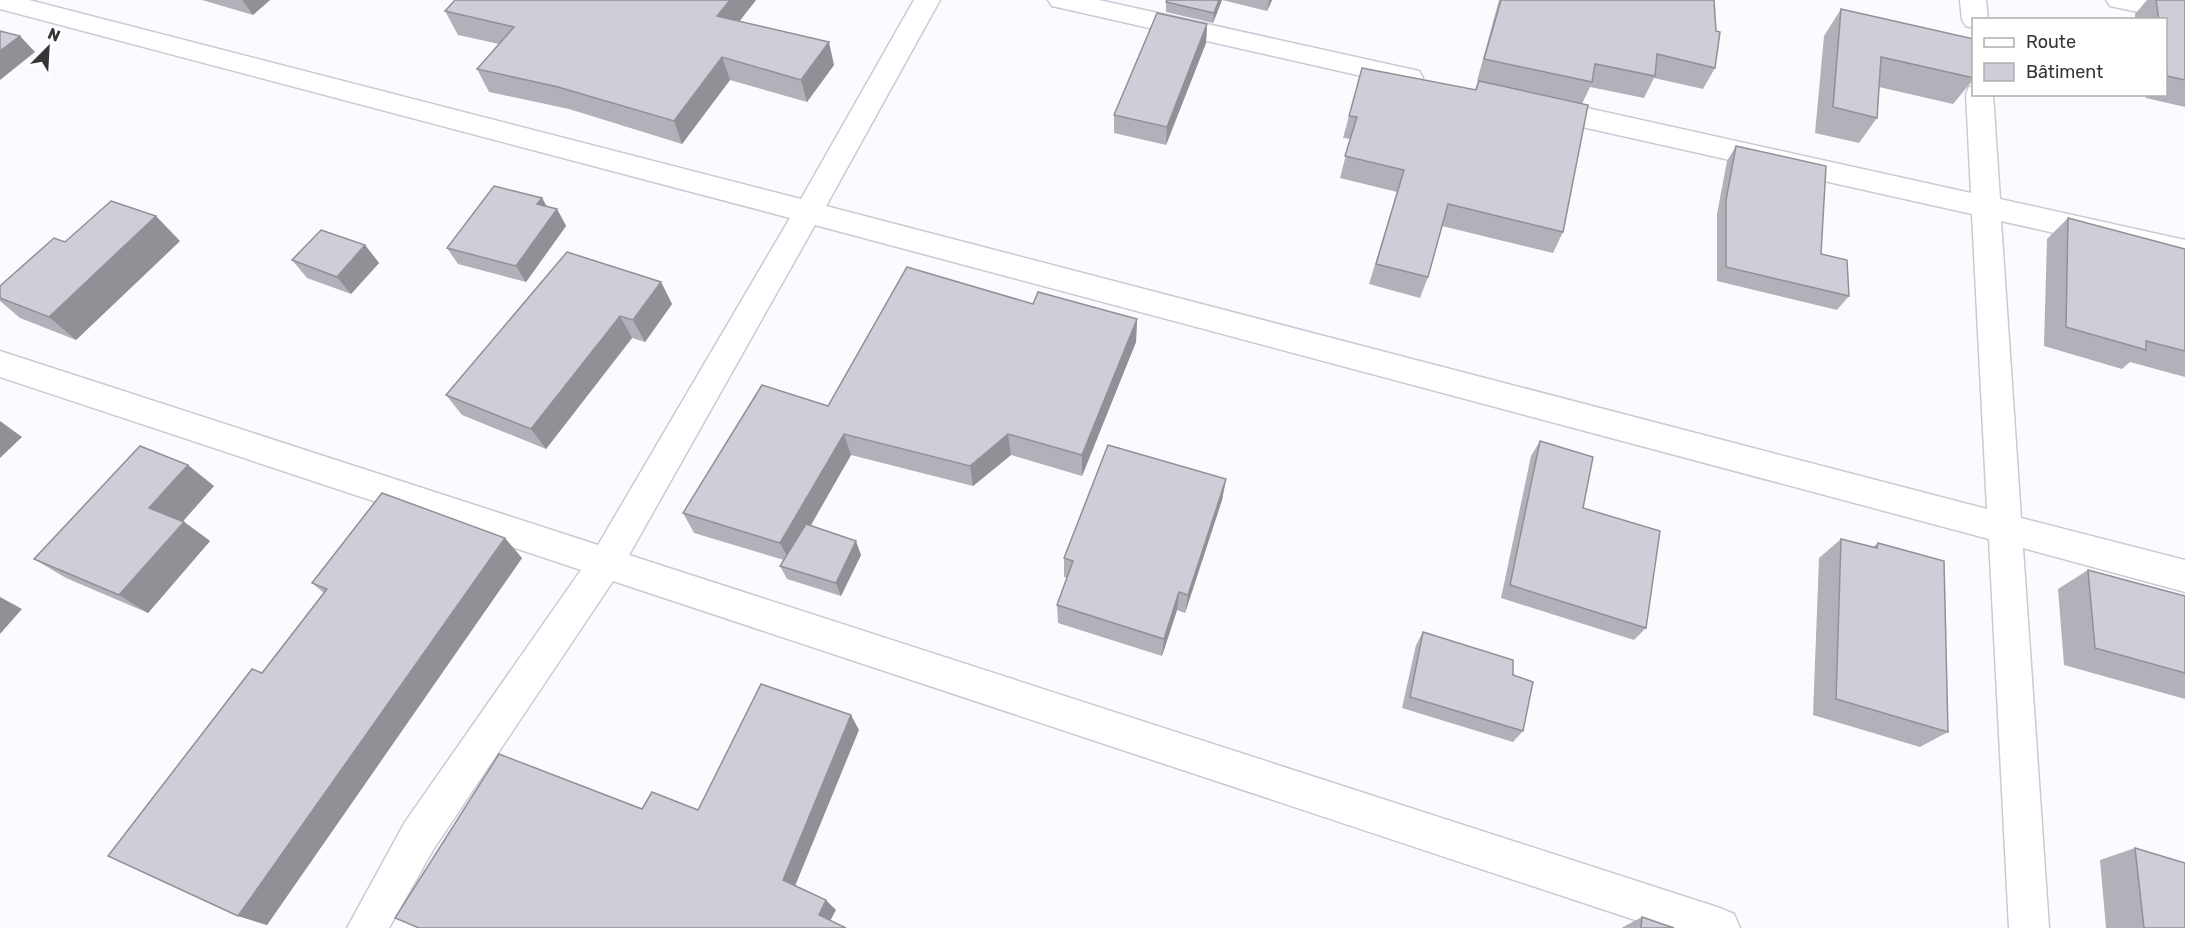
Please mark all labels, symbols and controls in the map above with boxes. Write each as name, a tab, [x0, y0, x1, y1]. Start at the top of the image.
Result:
north arrow	[18, 18, 78, 78]
legend	[1972, 18, 2167, 96]
text: N	[45, 24, 63, 46]
text: Route	[2026, 31, 2076, 53]
text: Bâtiment	[2026, 61, 2103, 83]

